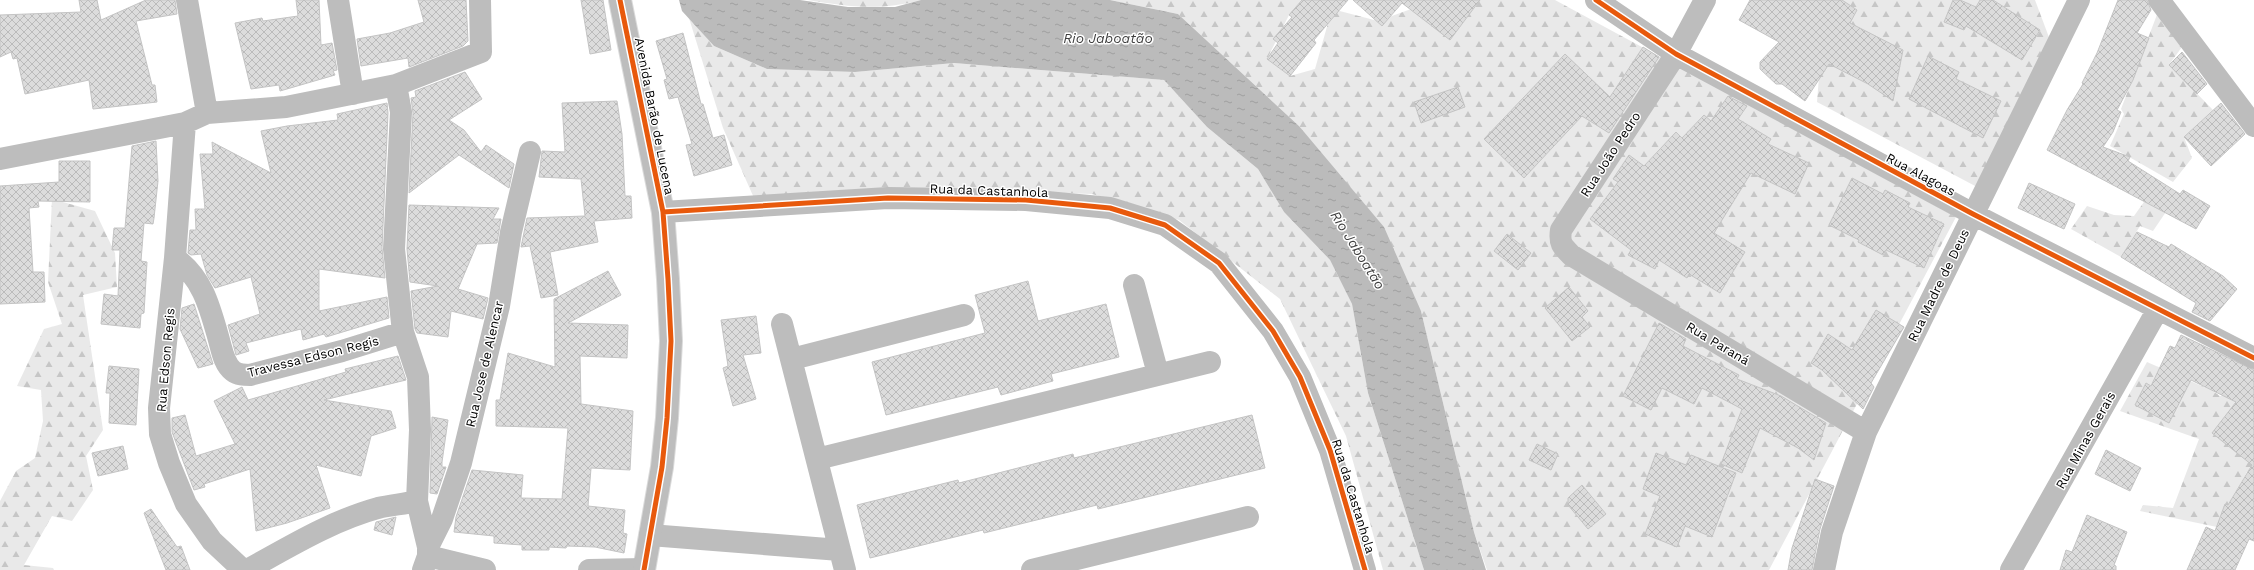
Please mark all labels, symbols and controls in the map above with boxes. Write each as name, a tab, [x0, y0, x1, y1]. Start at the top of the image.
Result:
water label: Rio Jaboatão	[1063, 30, 1153, 46]
street label: Avenida Barão de Lucena	[632, 36, 677, 197]
street label: Rua João Pedro	[1577, 109, 1644, 200]
street label: Rua Alagoas	[1884, 150, 1958, 199]
street label: Rua da Castanhola	[929, 181, 1049, 200]
water label: Rio Jaboatão	[1327, 208, 1389, 292]
street label: Rua Madre de Deus	[1905, 226, 1972, 344]
street label: Rua Jose de Alencar	[463, 300, 506, 429]
street label: Rua Edson Regis	[153, 307, 178, 413]
street label: Rua Paraná	[1683, 319, 1753, 369]
street label: Travessa Edson Regis	[246, 333, 381, 380]
street label: Rua Minas Gerais	[2052, 389, 2118, 492]
street label: Rua da Castanhola	[1329, 437, 1378, 556]

